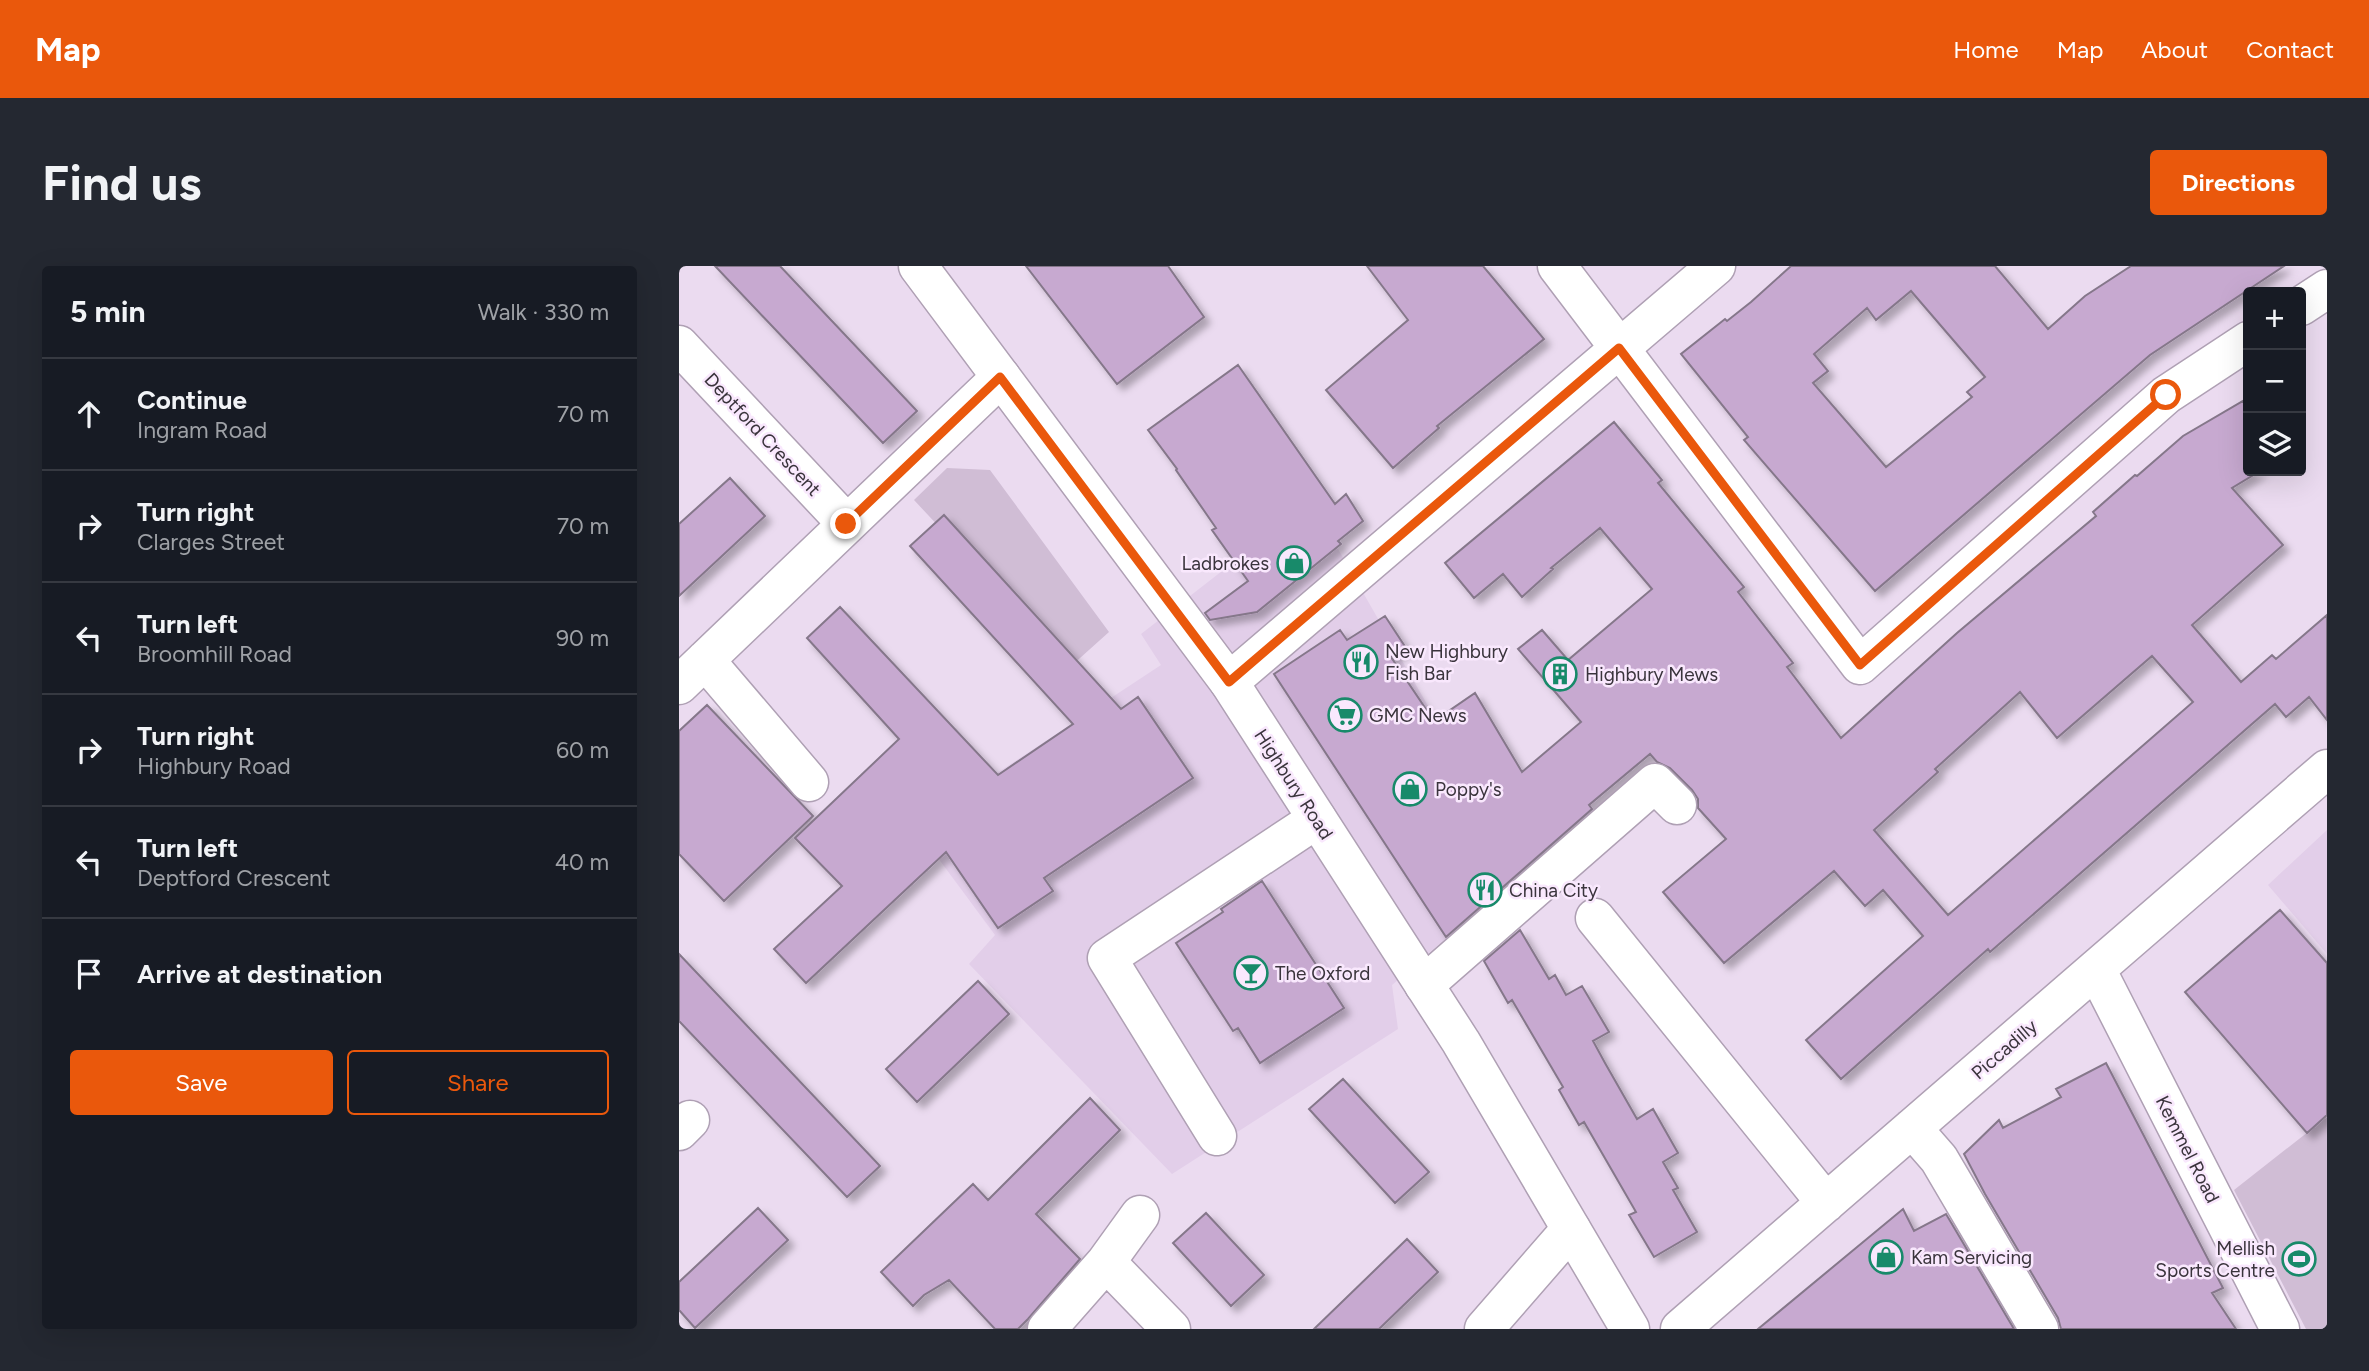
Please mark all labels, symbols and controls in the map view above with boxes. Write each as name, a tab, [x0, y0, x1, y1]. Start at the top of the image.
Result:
text: Map	[35, 30, 101, 69]
text: Home	[1953, 35, 2019, 64]
text: Map	[2057, 35, 2103, 64]
text: About	[2141, 35, 2208, 64]
text: Contact	[2246, 35, 2334, 64]
button: Directions	[2150, 150, 2327, 215]
text: Find us	[42, 153, 201, 212]
map controls	[2243, 287, 2306, 476]
button: +	[2243, 287, 2306, 350]
text: 5 min	[70, 293, 146, 330]
text: Walk · 330 m	[478, 298, 609, 326]
button: −	[2243, 350, 2306, 413]
street label: Deptford Crescent	[700, 368, 826, 501]
route start	[2150, 379, 2181, 410]
text: Continue	[137, 384, 247, 416]
icon: ahead	[70, 395, 108, 433]
text: 70 m	[557, 400, 609, 428]
button: layers	[2243, 413, 2306, 476]
text: Ingram Road	[137, 416, 267, 444]
text: Turn right	[137, 496, 254, 528]
icon: right	[70, 507, 108, 545]
route end	[830, 508, 861, 539]
text: 70 m	[557, 512, 609, 540]
text: Clarges Street	[137, 528, 285, 556]
shop icon: Ladbrokes	[1275, 544, 1313, 582]
place label: Ladbrokes	[1181, 552, 1269, 575]
text: Turn left	[137, 608, 238, 640]
icon: left	[70, 619, 108, 657]
text: 90 m	[556, 624, 609, 652]
text: Broomhill Road	[137, 640, 292, 668]
place label: New Highbury Fish Bar	[1385, 640, 1508, 685]
restaurant icon: New Highbury Fish Bar	[1342, 643, 1380, 681]
building icon: Highbury Mews	[1541, 655, 1579, 693]
place label: Highbury Mews	[1585, 663, 1718, 686]
supermarket icon: GMC News	[1326, 696, 1364, 734]
place label: GMC News	[1369, 704, 1467, 727]
text: Turn right	[137, 720, 254, 752]
street label: Highbury Road	[1249, 725, 1338, 844]
icon: right	[70, 731, 108, 769]
text: 60 m	[556, 736, 609, 764]
text: Highbury Road	[137, 752, 291, 780]
shop icon: Poppy's	[1391, 770, 1429, 808]
place label: Poppy's	[1435, 778, 1502, 801]
text: Turn left	[137, 832, 238, 864]
icon: left	[70, 843, 108, 881]
text: 40 m	[555, 848, 609, 876]
text: Deptford Crescent	[137, 864, 331, 892]
restaurant icon: China City	[1466, 871, 1504, 909]
place label: China City	[1509, 879, 1598, 902]
bar icon: The Oxford	[1232, 954, 1270, 992]
icon: arrive	[70, 955, 108, 993]
text: Arrive at destination	[137, 958, 382, 990]
place label: The Oxford	[1275, 962, 1370, 985]
street label: Piccadilly	[1967, 1015, 2042, 1084]
button: Save	[70, 1050, 333, 1115]
button: Share	[347, 1050, 609, 1115]
street label: Kemmel Road	[2151, 1092, 2224, 1207]
place label: Mellish Sports Centre	[2155, 1237, 2275, 1282]
shop icon: Kam Servicing	[1867, 1238, 1905, 1276]
sports icon: Mellish Sports Centre	[2280, 1240, 2318, 1278]
place label: Kam Servicing	[1911, 1246, 2032, 1269]

